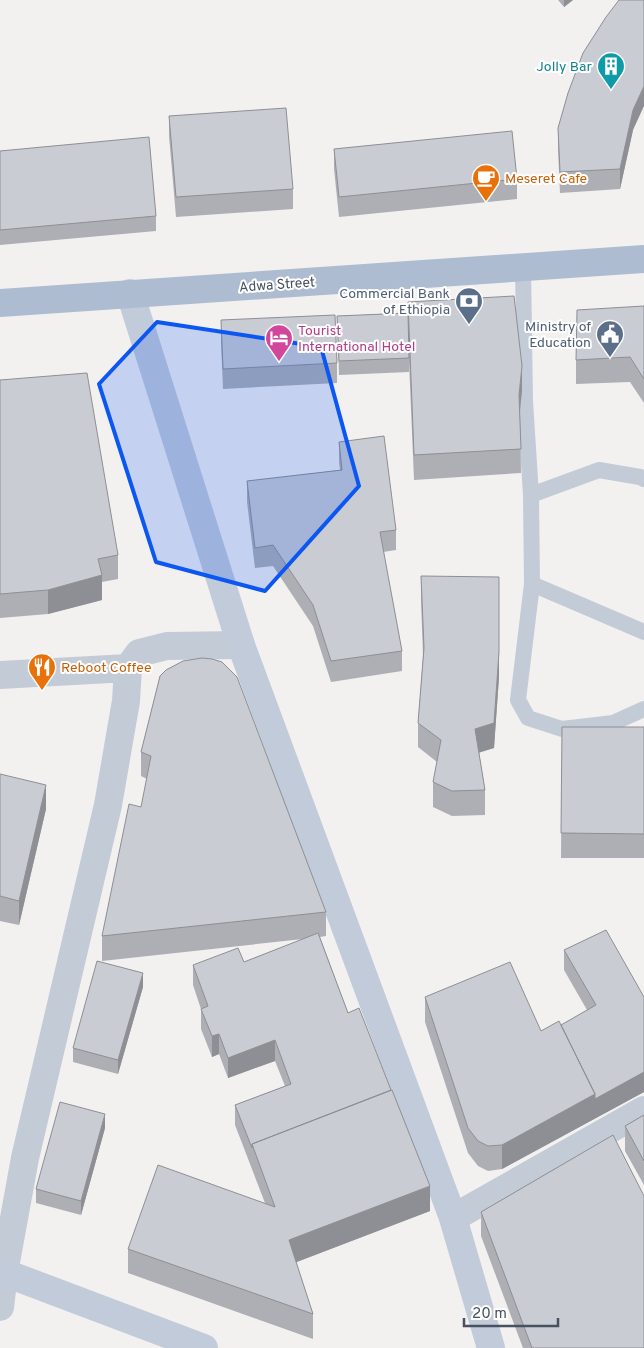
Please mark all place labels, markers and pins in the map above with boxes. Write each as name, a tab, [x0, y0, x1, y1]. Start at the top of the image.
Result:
building icon: Jolly Bar	[596, 51, 626, 90]
place label: Jolly Bar	[536, 59, 593, 76]
cafe icon: Meseret Cafe	[471, 163, 501, 202]
place label: Meseret Cafe	[505, 171, 587, 188]
place label: Commercial Bank of Ethiopia	[339, 286, 450, 319]
bank icon: Commercial Bank of Ethiopia	[454, 286, 484, 325]
place label: Ministry of Education	[525, 319, 591, 352]
public building icon: Ministry of Education	[595, 319, 625, 358]
hotel icon: Tourist International Hotel	[264, 323, 294, 362]
place label: Tourist International Hotel	[298, 323, 415, 356]
restaurant icon: Reboot Coffee	[27, 652, 57, 691]
place label: Reboot Coffee	[61, 660, 152, 677]

